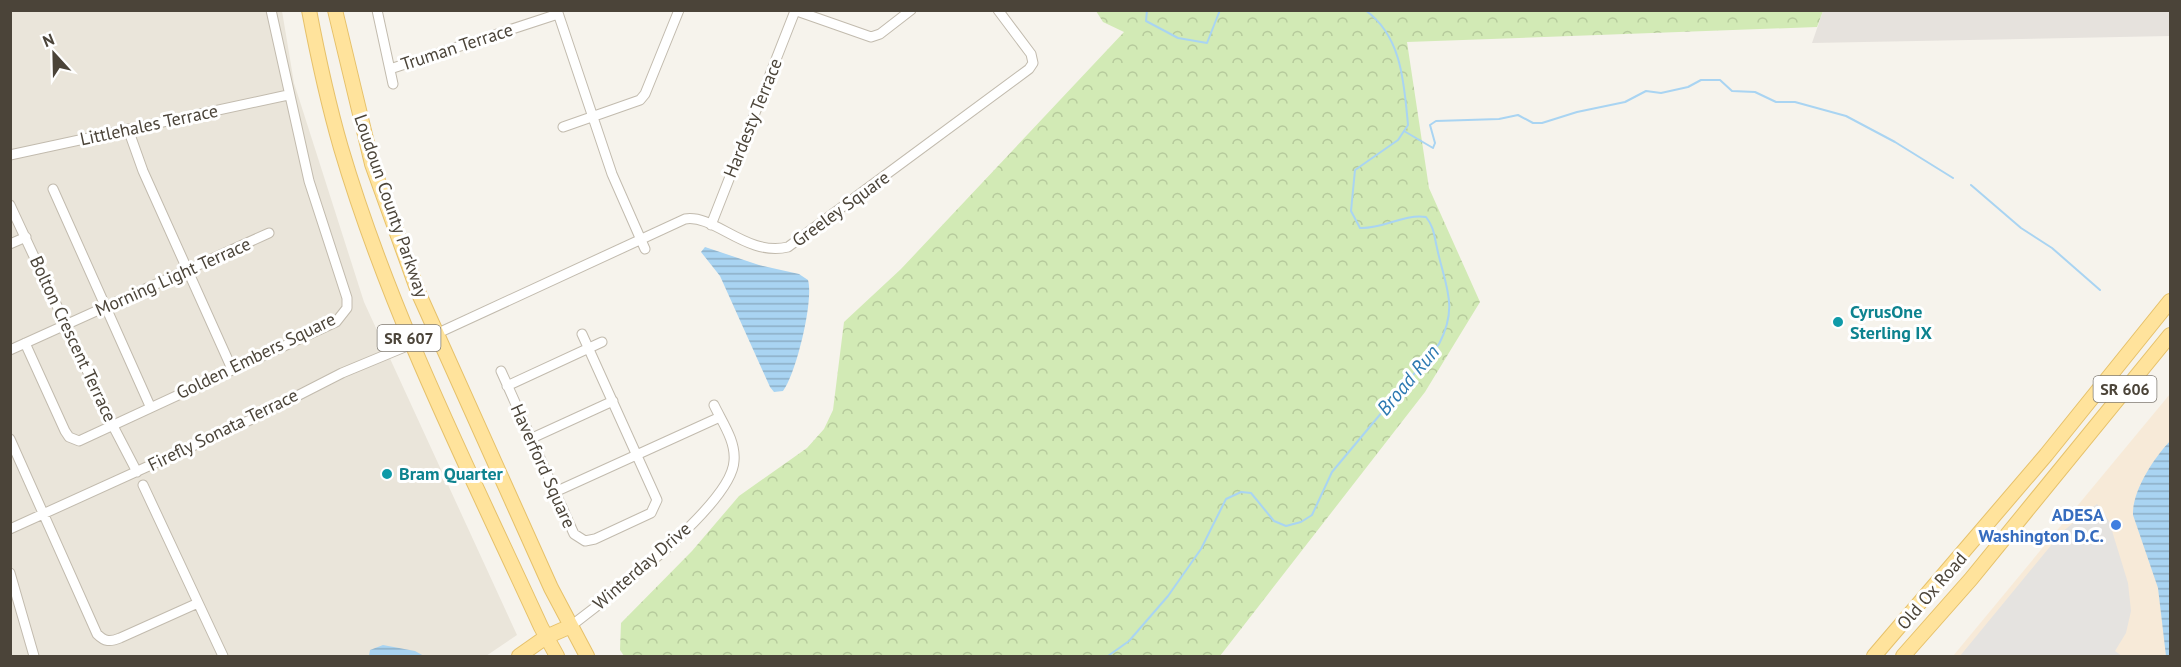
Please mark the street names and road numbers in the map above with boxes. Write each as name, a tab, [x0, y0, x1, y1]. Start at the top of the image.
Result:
street label: Truman Terrace	[398, 18, 516, 75]
street label: Hardesty Terrace	[718, 55, 787, 181]
street label: Littlehales Terrace	[78, 99, 220, 150]
street label: Loudoun County Parkway	[349, 111, 434, 301]
street label: Greeley Square	[787, 166, 894, 252]
street label: Morning Light Terrace	[91, 232, 254, 321]
street label: Bolton Crescent Terrace	[25, 252, 122, 425]
street label: Golden Embers Square	[172, 307, 339, 404]
road number: SR 607	[378, 325, 440, 351]
road number: SR 606	[2094, 376, 2156, 402]
street label: Firefly Sonata Terrace	[144, 383, 302, 476]
street label: Haverford Square	[506, 400, 581, 532]
street label: Winterday Drive	[588, 517, 695, 614]
street label: Old Ox Road	[1892, 547, 1972, 634]

